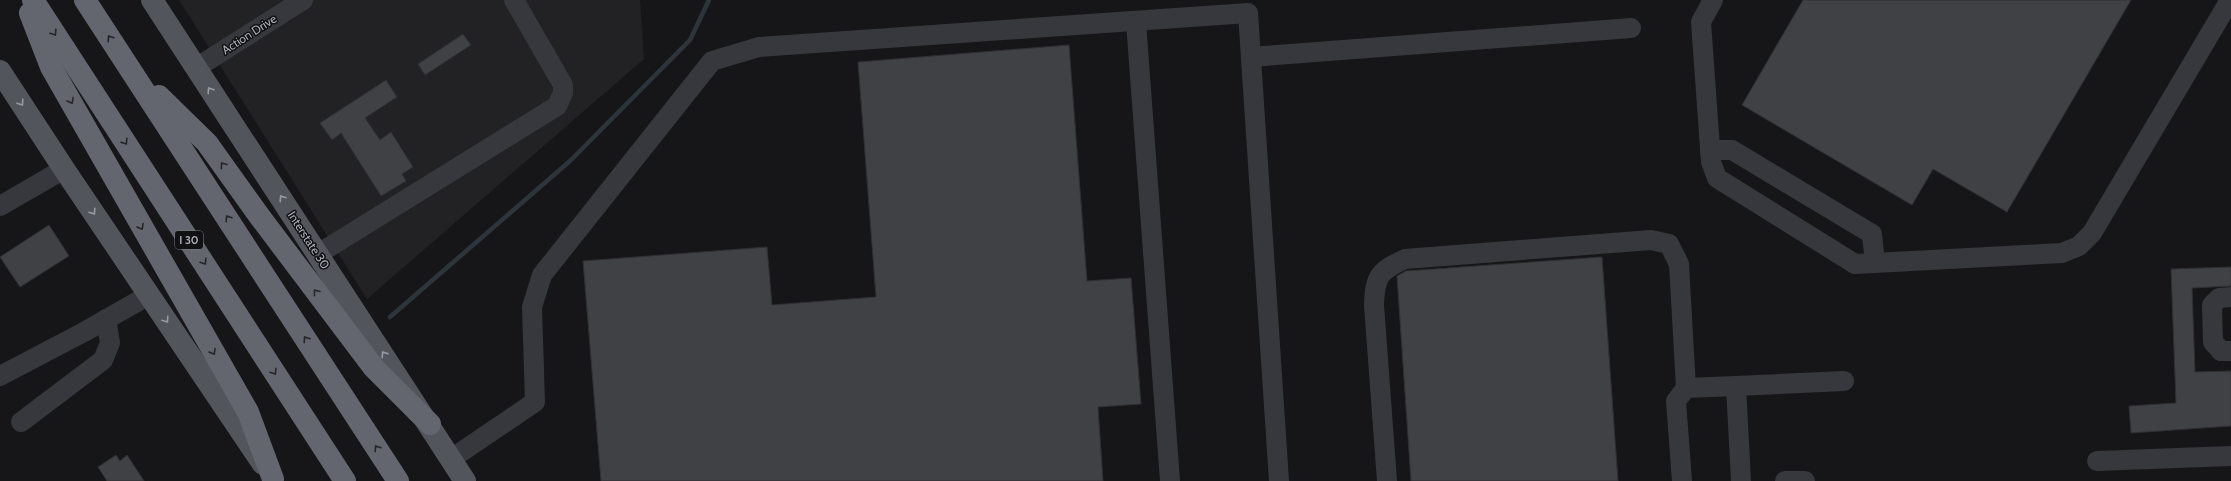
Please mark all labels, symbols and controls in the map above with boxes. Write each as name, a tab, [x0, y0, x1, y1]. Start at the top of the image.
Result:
street label: Action Drive	[219, 11, 279, 57]
one-way arrow	[49, 29, 57, 36]
one-way arrow	[107, 35, 115, 42]
one-way arrow	[207, 87, 215, 94]
one-way arrow	[66, 97, 73, 104]
one-way arrow	[16, 99, 23, 106]
one-way arrow	[120, 138, 128, 145]
one-way arrow	[220, 162, 228, 169]
one-way arrow	[279, 196, 286, 203]
one-way arrow	[88, 208, 96, 215]
street label: Interstate 30	[285, 208, 333, 272]
one-way arrow	[225, 215, 232, 222]
one-way arrow	[137, 223, 144, 230]
road number: I 30	[175, 231, 203, 249]
one-way arrow	[199, 258, 206, 265]
one-way arrow	[314, 290, 321, 297]
one-way arrow	[161, 315, 168, 322]
one-way arrow	[303, 336, 311, 343]
one-way arrow	[209, 348, 216, 355]
one-way arrow	[381, 351, 389, 358]
one-way arrow	[270, 367, 277, 374]
one-way arrow	[374, 445, 381, 452]

